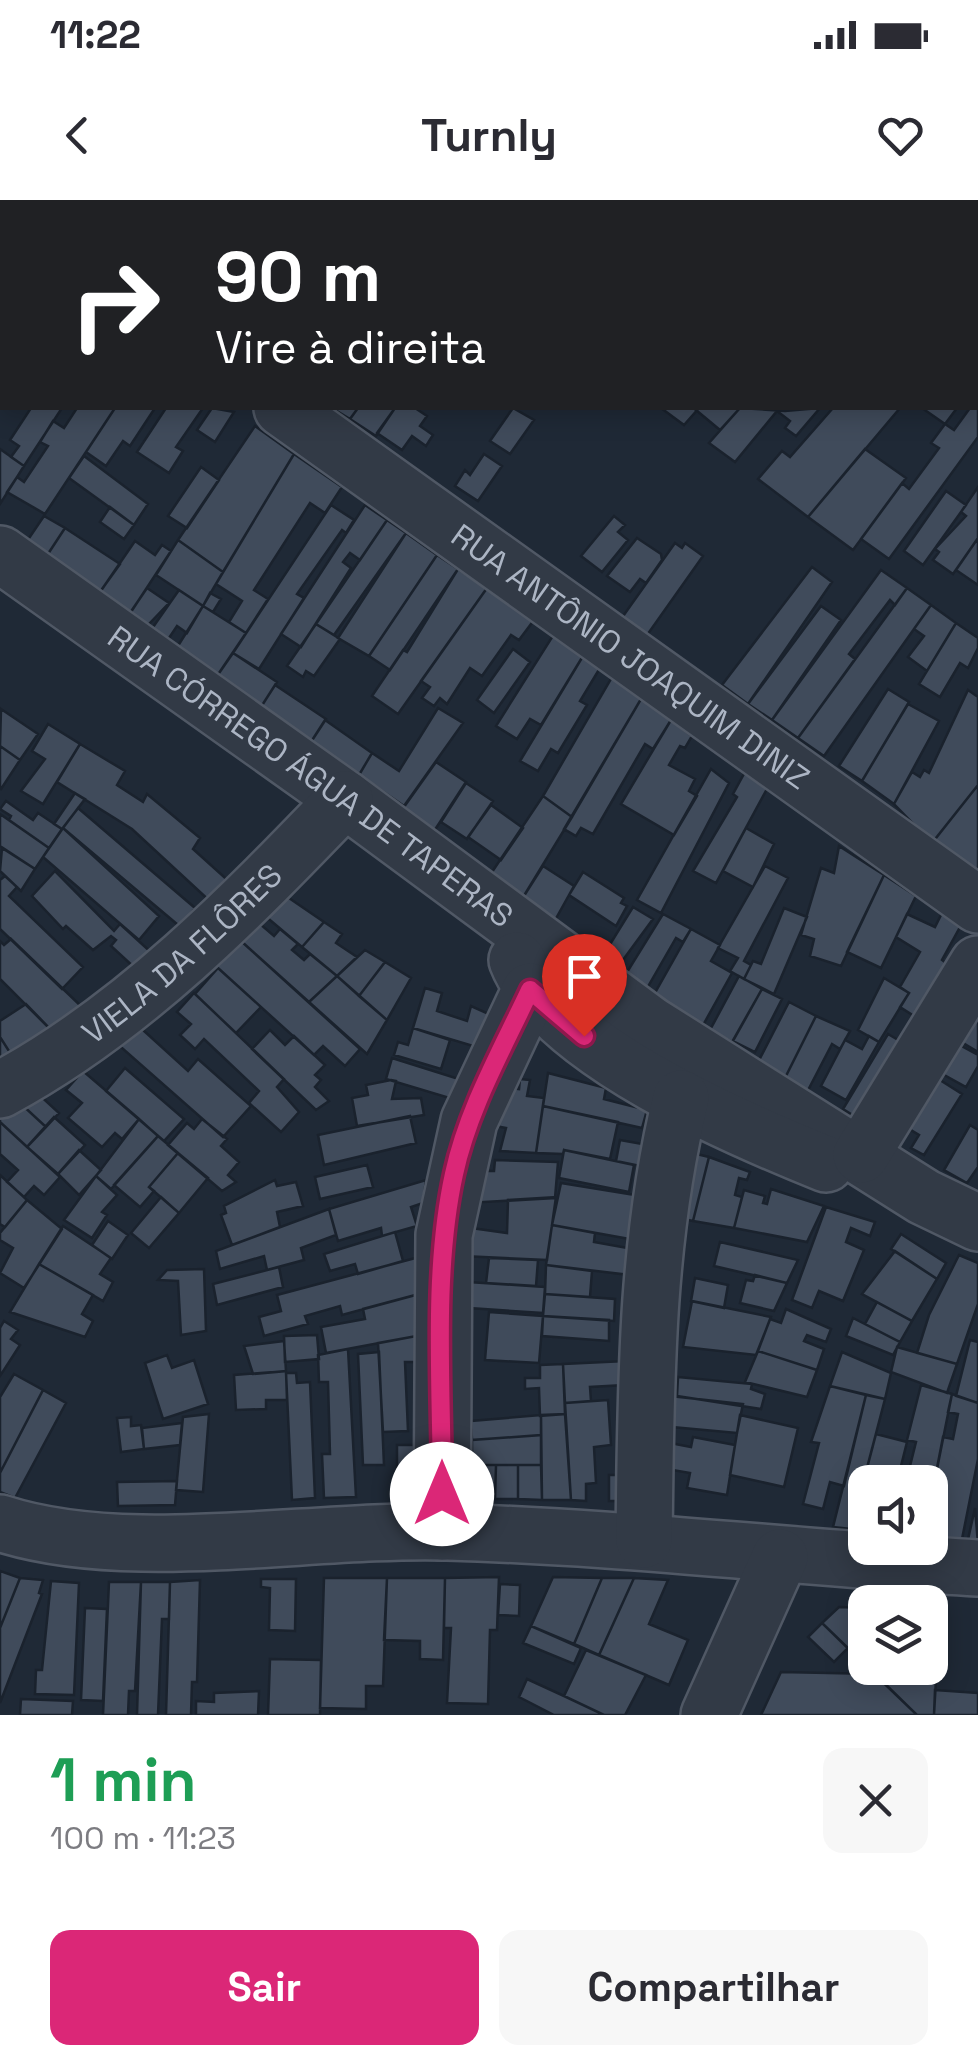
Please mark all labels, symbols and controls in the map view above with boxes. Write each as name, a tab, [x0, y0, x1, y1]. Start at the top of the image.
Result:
text: 11:22	[50, 11, 141, 59]
text: Turnly	[421, 107, 557, 164]
icon: back	[50, 108, 105, 163]
icon: heart	[873, 108, 928, 163]
text: 90 m	[215, 232, 381, 321]
icon: right	[50, 240, 180, 370]
text: Vire à direita	[215, 319, 486, 376]
street label: RUA ANTÔNIO JOAQUIM DINIZ	[443, 515, 817, 798]
street label: RUA CÓRREGO ÁGUA DE TAPERAS	[100, 617, 521, 936]
street label: VIELA DA FLÔRES	[74, 856, 290, 1053]
pin	[542, 934, 627, 1037]
icon: arrive	[557, 949, 612, 1004]
position arrow	[390, 1442, 494, 1546]
map controls	[848, 1465, 948, 1685]
button: sound	[848, 1465, 948, 1565]
button: layers	[848, 1585, 948, 1685]
text: 1 min	[50, 1742, 197, 1819]
button: close	[823, 1748, 928, 1853]
text: 100 m · 11:23	[50, 1818, 236, 1858]
button: Sair	[50, 1930, 479, 2045]
button: Compartilhar	[499, 1930, 928, 2045]

